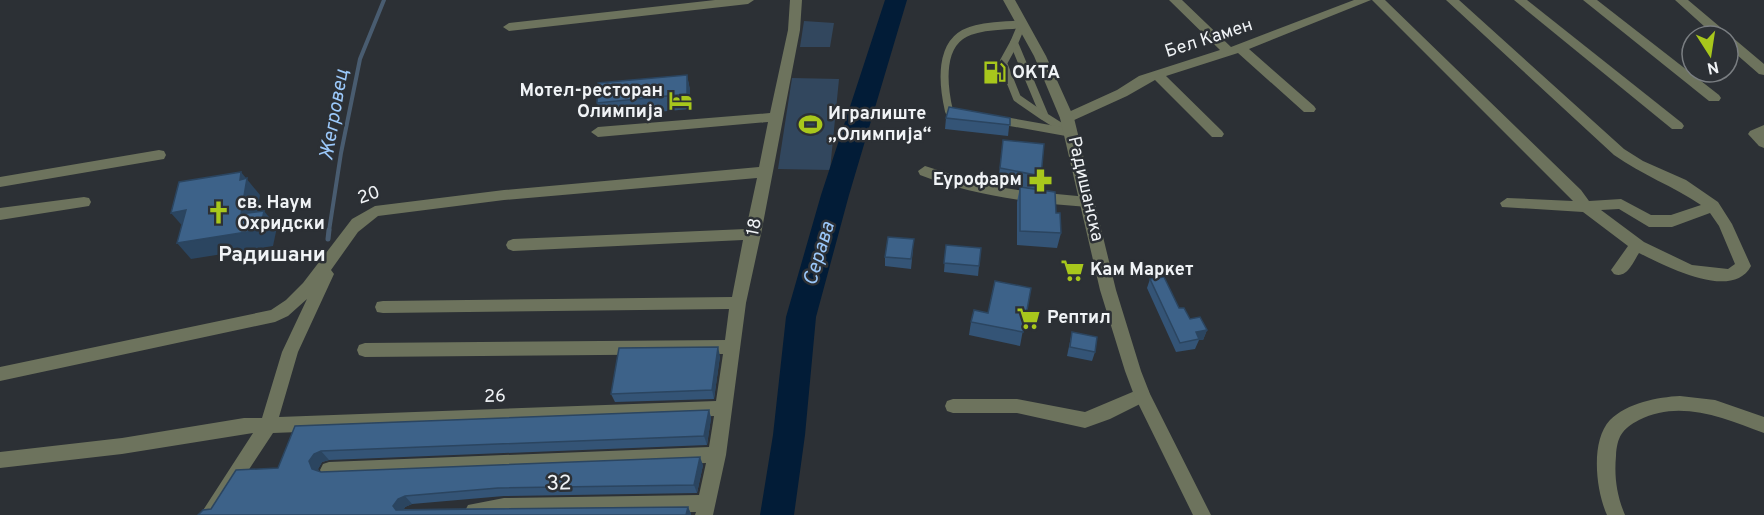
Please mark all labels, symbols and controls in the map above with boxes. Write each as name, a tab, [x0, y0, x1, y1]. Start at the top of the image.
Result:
street label: Бел Камен	[1162, 14, 1256, 64]
north arrow	[1680, 24, 1740, 84]
text: N	[1705, 56, 1720, 78]
fuel station icon: ОКТА	[981, 60, 1007, 86]
place label: ОКТА	[1012, 62, 1060, 85]
water label: Жегровец	[314, 67, 356, 163]
place label: Мотел-ресторан Олимпија	[519, 80, 663, 124]
hotel icon: Мотел-ресторан Олимпија	[668, 88, 694, 114]
place label: Игралиште „Олимпија“	[828, 103, 931, 147]
sports icon: Игралиште „Олимпија“	[797, 111, 823, 137]
street label: Радишанска	[1062, 134, 1108, 244]
pharmacy icon: Еурофарм	[1027, 167, 1053, 193]
place label: Еурофарм	[933, 169, 1022, 192]
street label: 20	[354, 181, 384, 211]
place label: св. Наум Охридски	[237, 192, 325, 236]
church icon: св. Наум Охридски	[206, 200, 232, 226]
street label: 18	[742, 216, 768, 238]
water label: Серава	[798, 218, 842, 289]
district label: Радишани	[218, 242, 326, 269]
supermarket icon: Кам Маркет	[1059, 257, 1085, 283]
place label: Кам Маркет	[1090, 259, 1194, 282]
supermarket icon: Рептил	[1016, 305, 1042, 331]
place label: Рептил	[1047, 307, 1111, 330]
street label: 26	[484, 385, 506, 409]
street label: 32	[546, 470, 572, 498]

